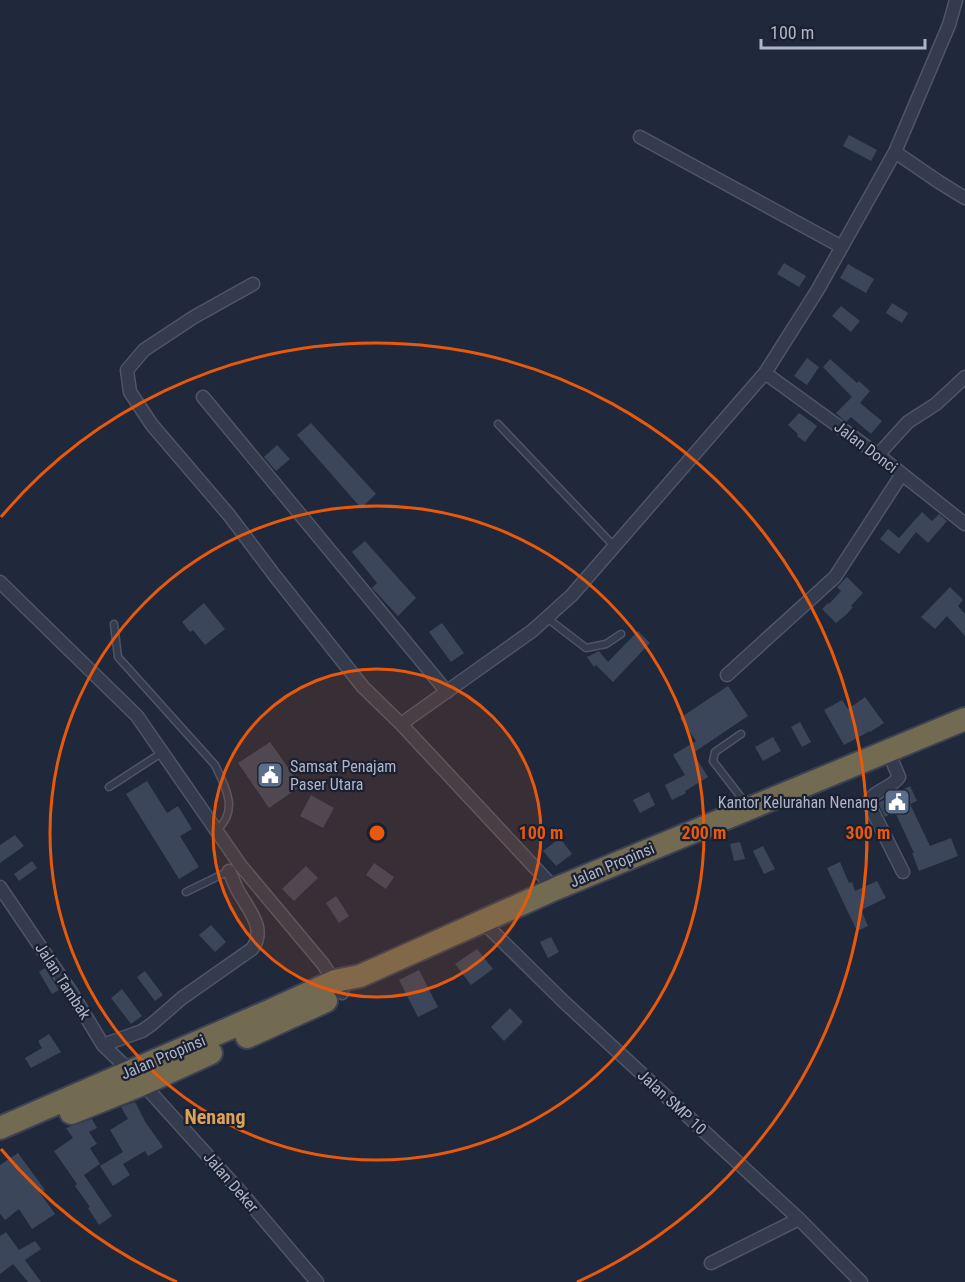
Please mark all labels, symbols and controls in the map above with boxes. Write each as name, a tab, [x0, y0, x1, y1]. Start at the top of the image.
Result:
scale bar	[761, 12, 924, 50]
text: 100 m	[770, 22, 814, 43]
street label: Jalan Donci	[831, 417, 901, 477]
place label: Samsat Penajam Paser Utara	[290, 757, 396, 794]
public building icon: Samsat Penajam Paser Utara	[255, 760, 285, 790]
public building icon: Kantor Kelurahan Nenang	[882, 787, 912, 817]
place label: Kantor Kelurahan Nenang	[718, 793, 878, 812]
text: 100 m	[519, 822, 563, 843]
text: 200 m	[682, 822, 726, 843]
text: 300 m	[846, 822, 890, 843]
centre of rings	[367, 823, 387, 843]
street label: Jalan Propinsi	[567, 839, 657, 891]
street label: Jalan Tambak	[31, 939, 95, 1024]
street label: Jalan Propinsi	[118, 1031, 208, 1083]
street label: Jalan SMP 10	[634, 1065, 710, 1139]
district label: Nenang	[185, 1105, 246, 1129]
street label: Jalan Deker	[199, 1148, 263, 1216]

